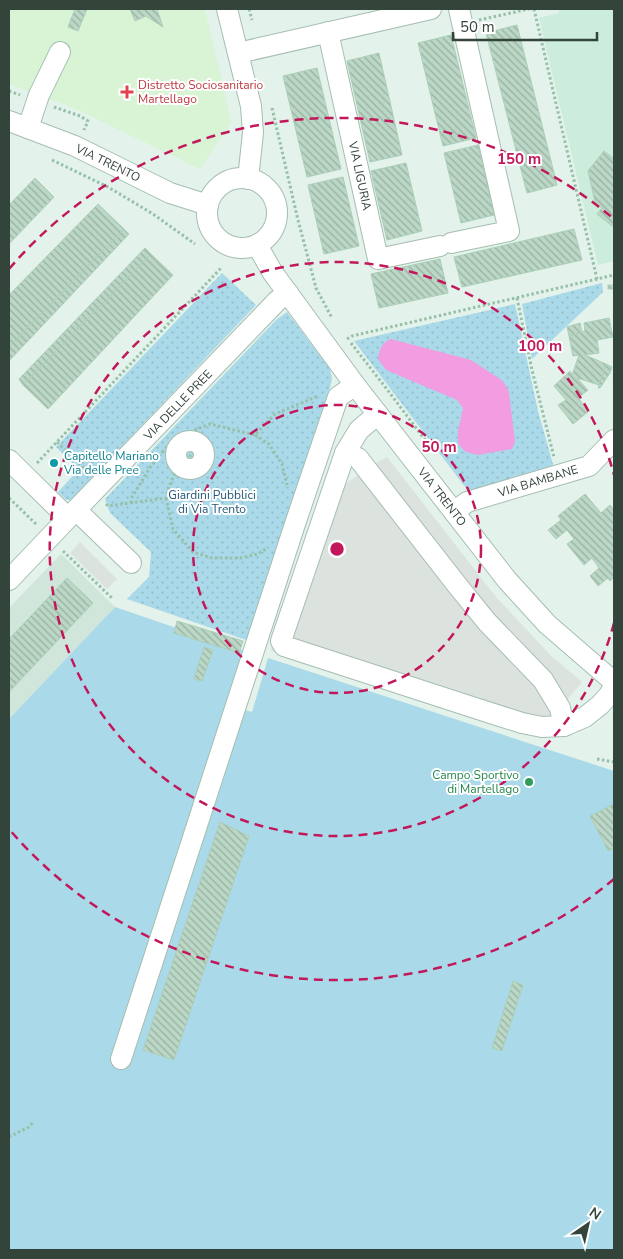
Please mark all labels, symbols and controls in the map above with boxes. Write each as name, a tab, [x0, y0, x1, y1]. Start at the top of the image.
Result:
scale bar	[453, 10, 597, 42]
text: 50 m	[460, 17, 495, 37]
place label: Distretto Sociosanitario Martellago	[138, 77, 264, 107]
marker: Distretto Sociosanitario Martellago	[120, 85, 134, 99]
street label: VIA LIGURIA	[345, 139, 375, 212]
street label: VIA TRENTO	[72, 140, 143, 186]
text: 150 m	[497, 149, 541, 169]
text: 100 m	[518, 336, 562, 356]
street label: VIA DELLE PREE	[140, 366, 216, 444]
text: 50 m	[421, 437, 457, 457]
place label: Capitello Mariano Via delle Pree	[63, 448, 159, 478]
marker: Capitello Mariano Via delle Pree	[48, 457, 60, 469]
street label: VIA BAMBANE	[495, 461, 580, 501]
street label: VIA TRENTO	[413, 464, 470, 530]
park label: Giardini Pubblici di Via Trento	[168, 487, 256, 517]
centre of rings	[328, 540, 346, 558]
place label: Campo Sportivo di Martellago	[432, 767, 519, 797]
marker: Campo Sportivo di Martellago	[523, 776, 535, 788]
north arrow	[563, 1199, 613, 1249]
text: N	[585, 1203, 605, 1224]

